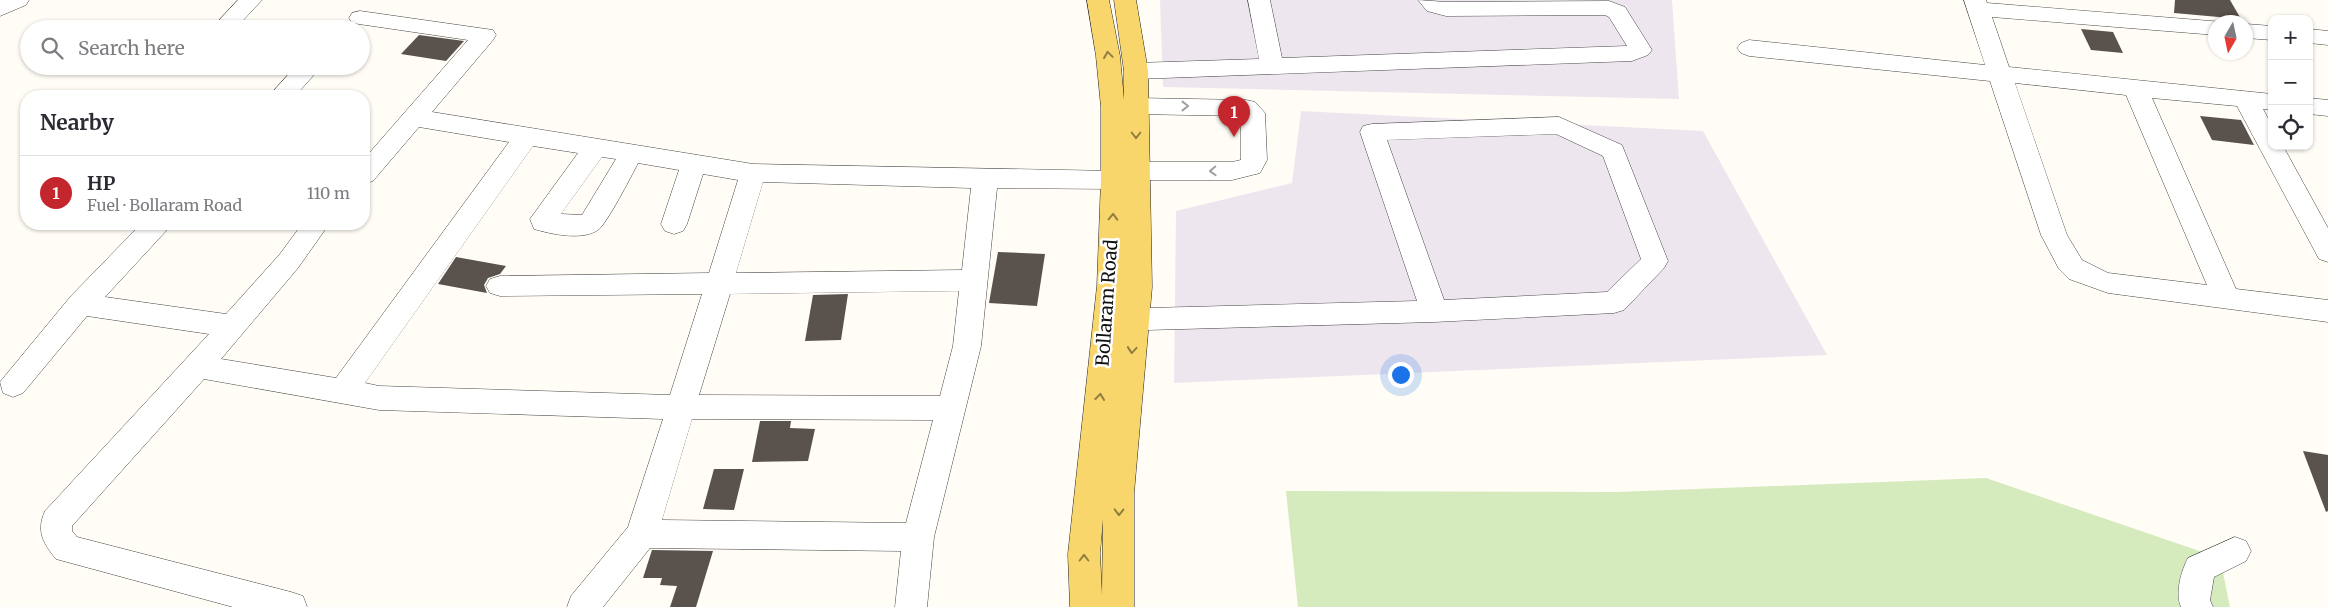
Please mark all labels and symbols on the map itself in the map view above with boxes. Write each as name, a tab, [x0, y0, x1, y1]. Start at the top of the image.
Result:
north arrow	[2208, 15, 2253, 60]
one-way arrow	[1103, 51, 1114, 59]
pin: 1	[1218, 96, 1250, 137]
one-way arrow	[1182, 101, 1189, 111]
one-way arrow	[1131, 132, 1141, 140]
one-way arrow	[1209, 166, 1216, 176]
one-way arrow	[1108, 213, 1118, 220]
street label: Bollaram Road	[1091, 239, 1122, 367]
one-way arrow	[1127, 346, 1138, 354]
your location	[1388, 362, 1414, 388]
one-way arrow	[1094, 392, 1105, 400]
one-way arrow	[1114, 508, 1124, 516]
one-way arrow	[1079, 554, 1089, 562]

